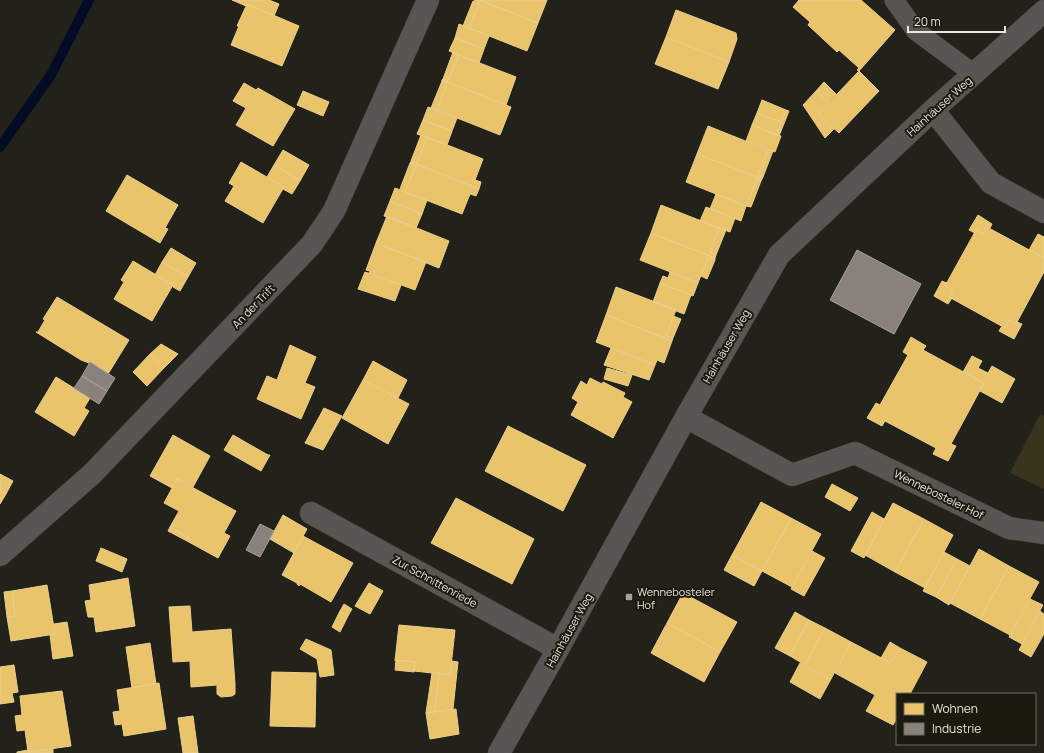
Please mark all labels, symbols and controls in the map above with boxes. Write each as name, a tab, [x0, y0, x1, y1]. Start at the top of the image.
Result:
scale bar	[908, 8, 1005, 34]
text: 20 m	[914, 13, 941, 30]
street label: Hainhäuser Weg	[903, 73, 975, 139]
street label: An der Trift	[228, 281, 278, 331]
street label: Hainhäuser Weg	[699, 306, 753, 386]
street label: Wennebosteler Hof	[892, 466, 986, 522]
street label: Zur Schnittenriede	[390, 551, 481, 611]
place label: Wennebosteler Hof	[637, 584, 715, 612]
street label: Hainhäuser Weg	[542, 590, 596, 670]
marker: Wennebosteler Hof	[624, 592, 634, 602]
legend	[896, 693, 1036, 745]
text: Wohnen	[932, 700, 978, 717]
text: Industrie	[932, 720, 981, 737]

